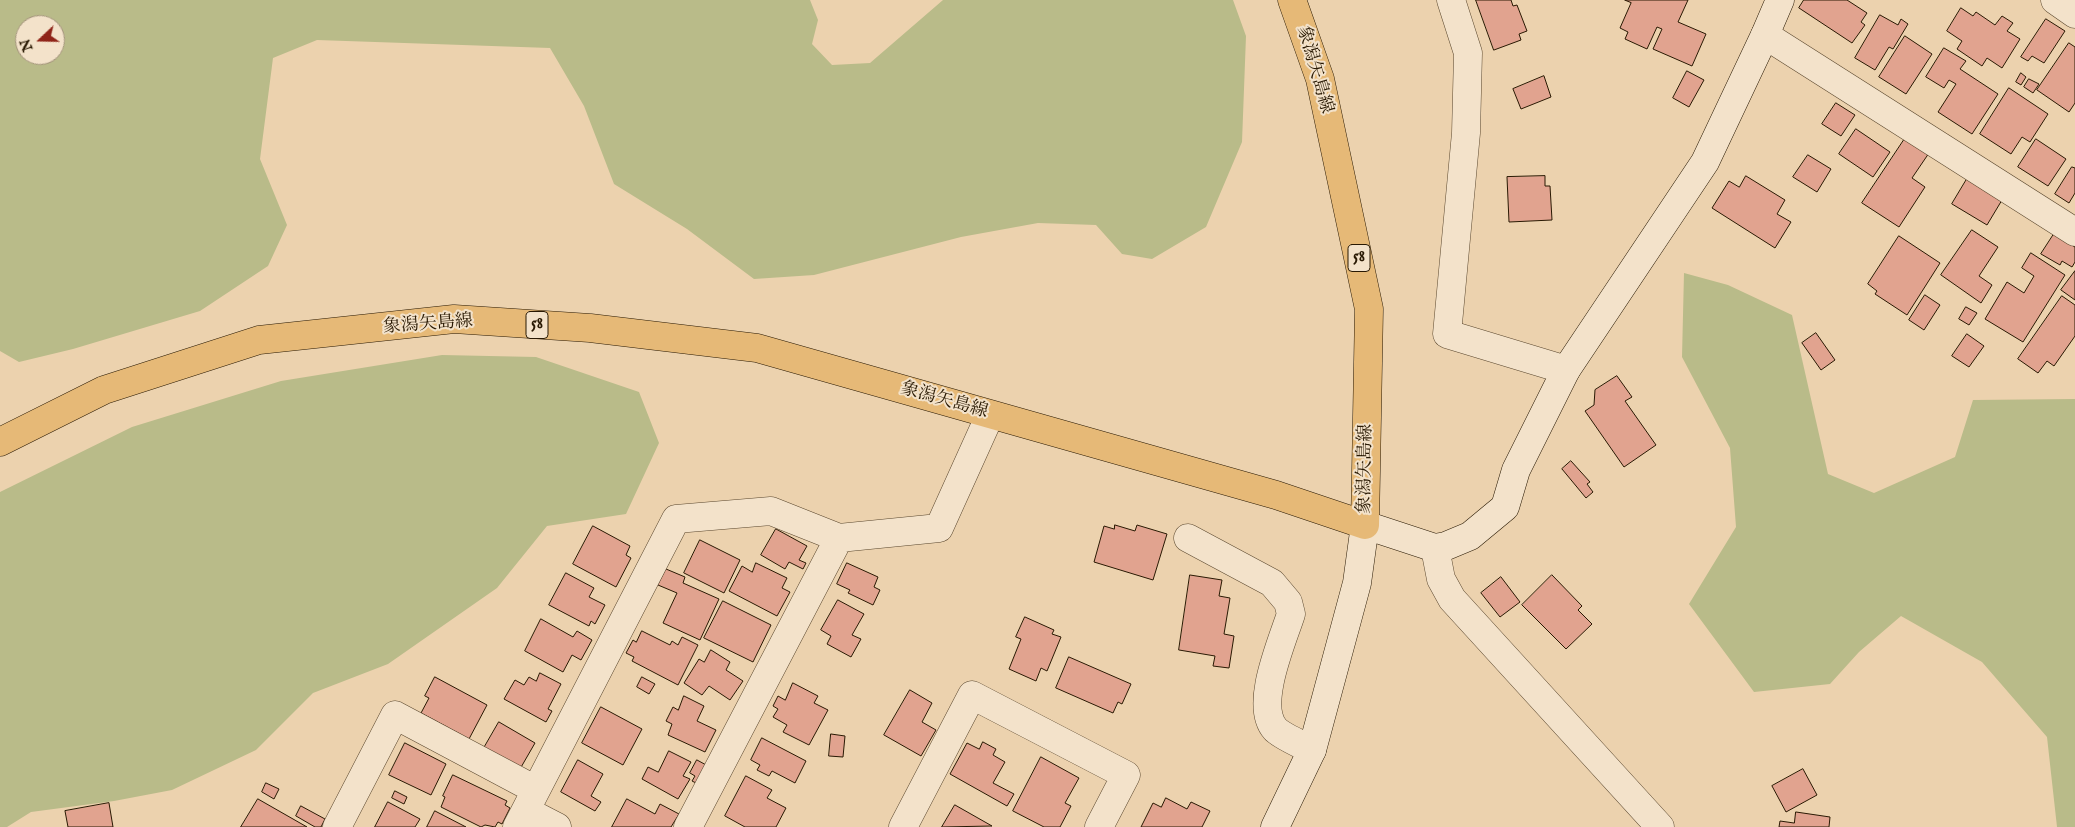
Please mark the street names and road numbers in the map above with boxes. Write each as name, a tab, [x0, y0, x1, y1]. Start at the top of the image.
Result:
street label: 象潟矢島線	[1291, 24, 1337, 116]
road number: 58	[1348, 244, 1370, 272]
street label: 象潟矢島線	[382, 311, 474, 339]
road number: 58	[526, 312, 548, 338]
street label: 象潟矢島線	[898, 378, 990, 424]
street label: 象潟矢島線	[1354, 424, 1378, 514]

